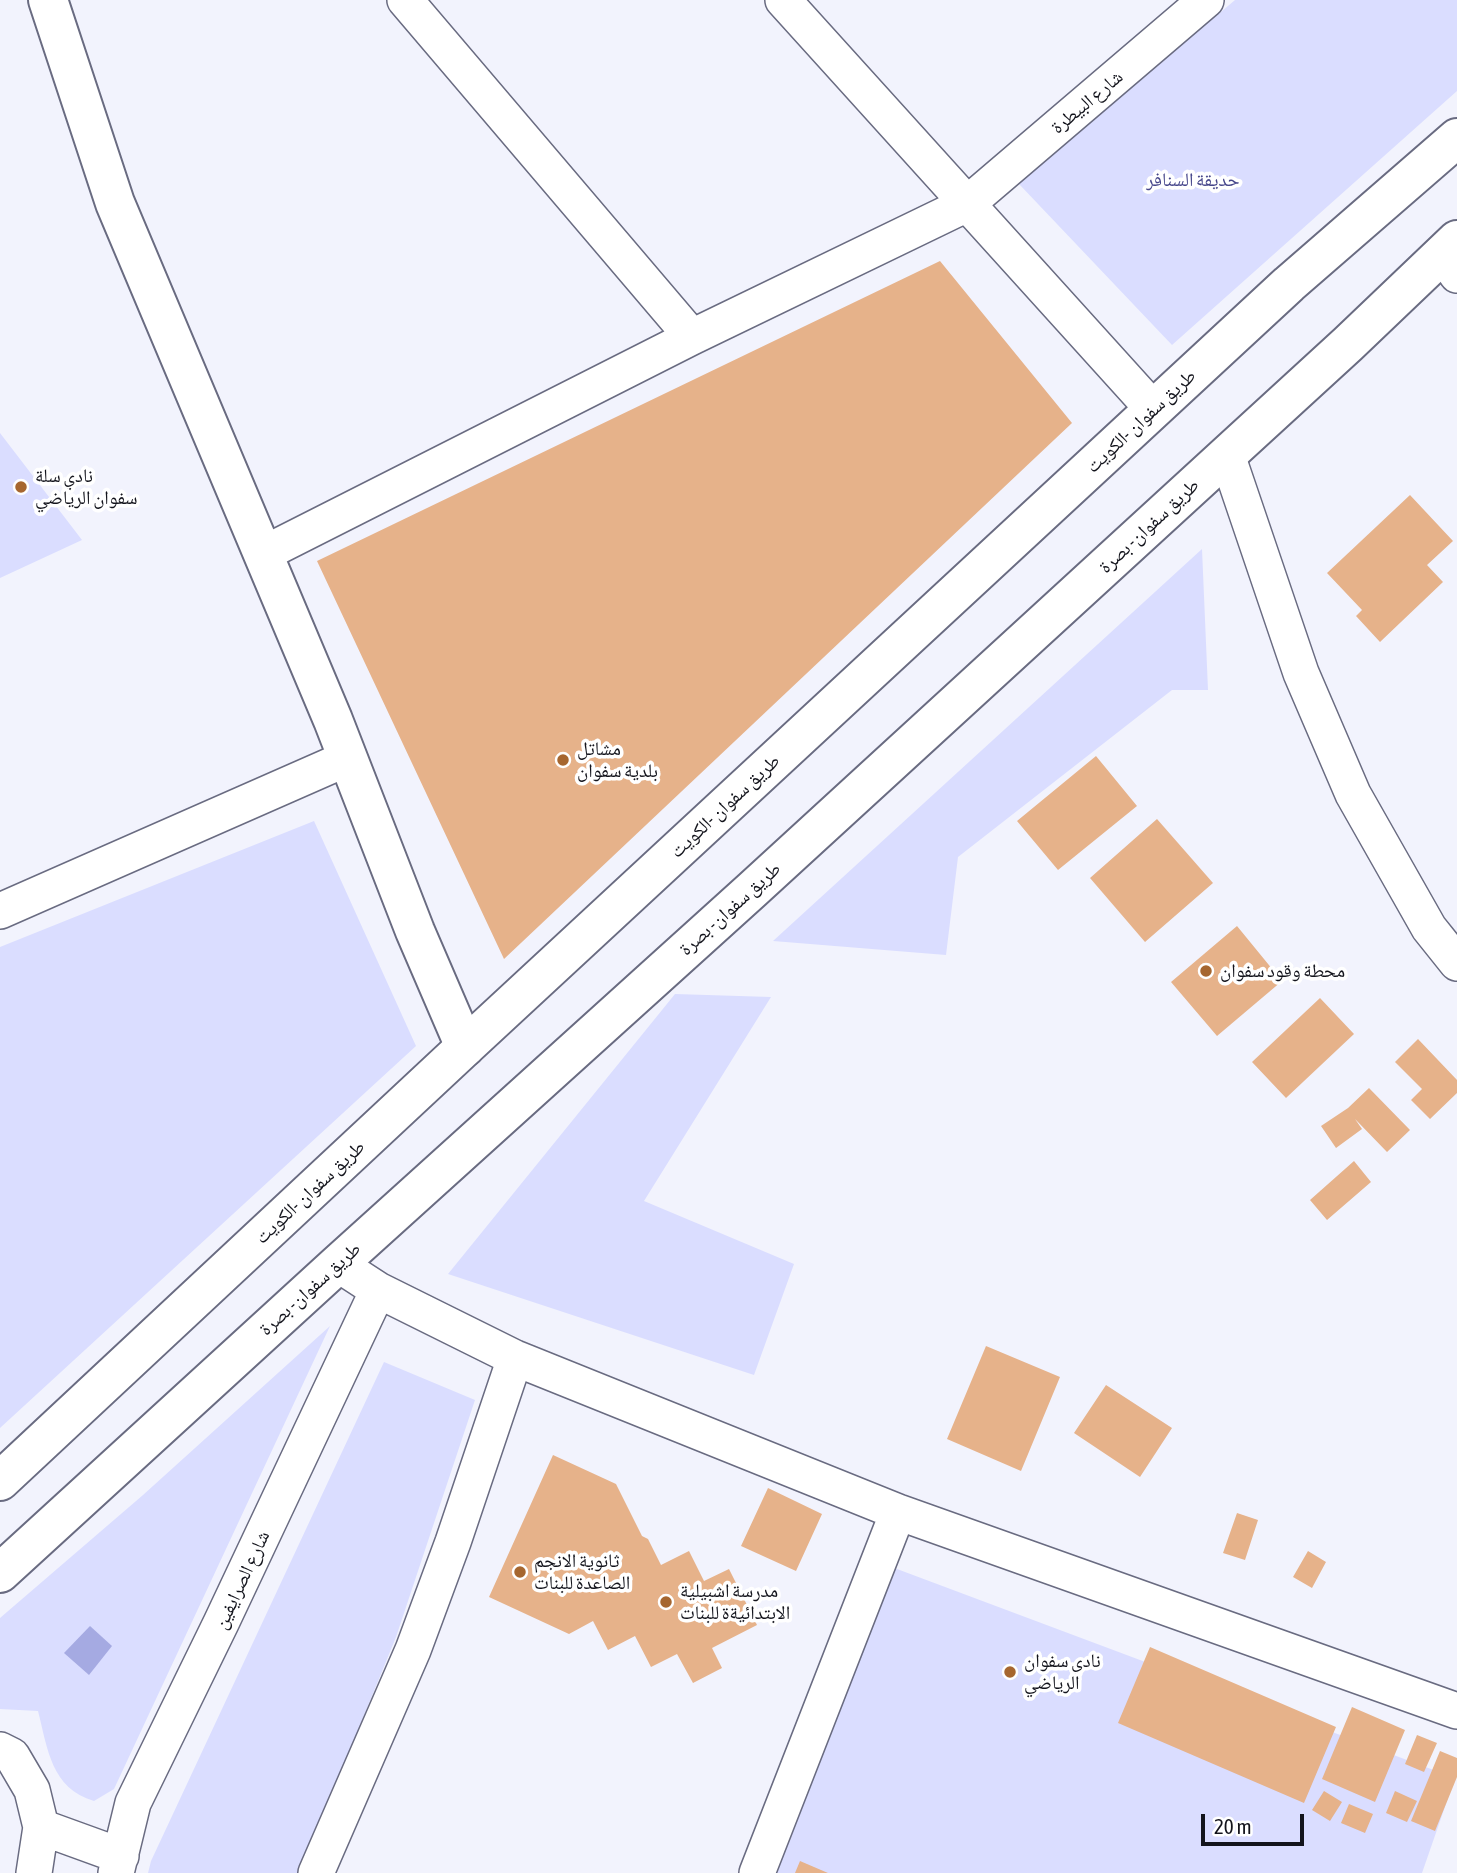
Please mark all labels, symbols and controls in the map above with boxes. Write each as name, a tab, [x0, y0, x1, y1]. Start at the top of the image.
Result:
street label: شارع البيطرة	[1046, 65, 1128, 139]
park label: حديقة السنافر	[1146, 169, 1240, 191]
street label: طريق سفوان -الكويت	[1081, 364, 1201, 478]
place label: نادي سلة سفوان الرياضي	[35, 465, 138, 509]
street label: طريق سفوان- بصرة	[1094, 474, 1204, 578]
marker: نادي سلة سفوان الرياضي	[13, 479, 29, 495]
place label: مشاتل بلدية سفوان	[577, 738, 658, 782]
street label: طريق سفوان -الكويت	[665, 749, 785, 863]
marker: مشاتل بلدية سفوان	[555, 752, 571, 768]
street label: طريق سفوان- بصرة	[675, 857, 785, 961]
place label: محطة وقود سفوان	[1220, 960, 1345, 982]
marker: محطة وقود سفوان	[1198, 963, 1214, 979]
street label: طريق سفوان -الكويت	[250, 1135, 370, 1249]
street label: طريق سفوان- بصرة	[255, 1237, 365, 1341]
street label: شارع الصرايفين	[209, 1527, 275, 1633]
place label: ثانوية الانجم الصاعدة للبنات	[534, 1550, 630, 1594]
marker: ثانوية الانجم الصاعدة للبنات	[512, 1564, 528, 1580]
place label: مدرسة اشبيلية الابتدائيةة للبنات	[680, 1580, 790, 1624]
marker: مدرسة اشبيلية الابتدائيةة للبنات	[658, 1594, 674, 1610]
place label: نادي سفوان الرياضي	[1024, 1650, 1101, 1694]
marker: نادي سفوان الرياضي	[1002, 1664, 1018, 1680]
scale bar	[1205, 1800, 1308, 1844]
text: 20 m	[1214, 1814, 1252, 1838]

